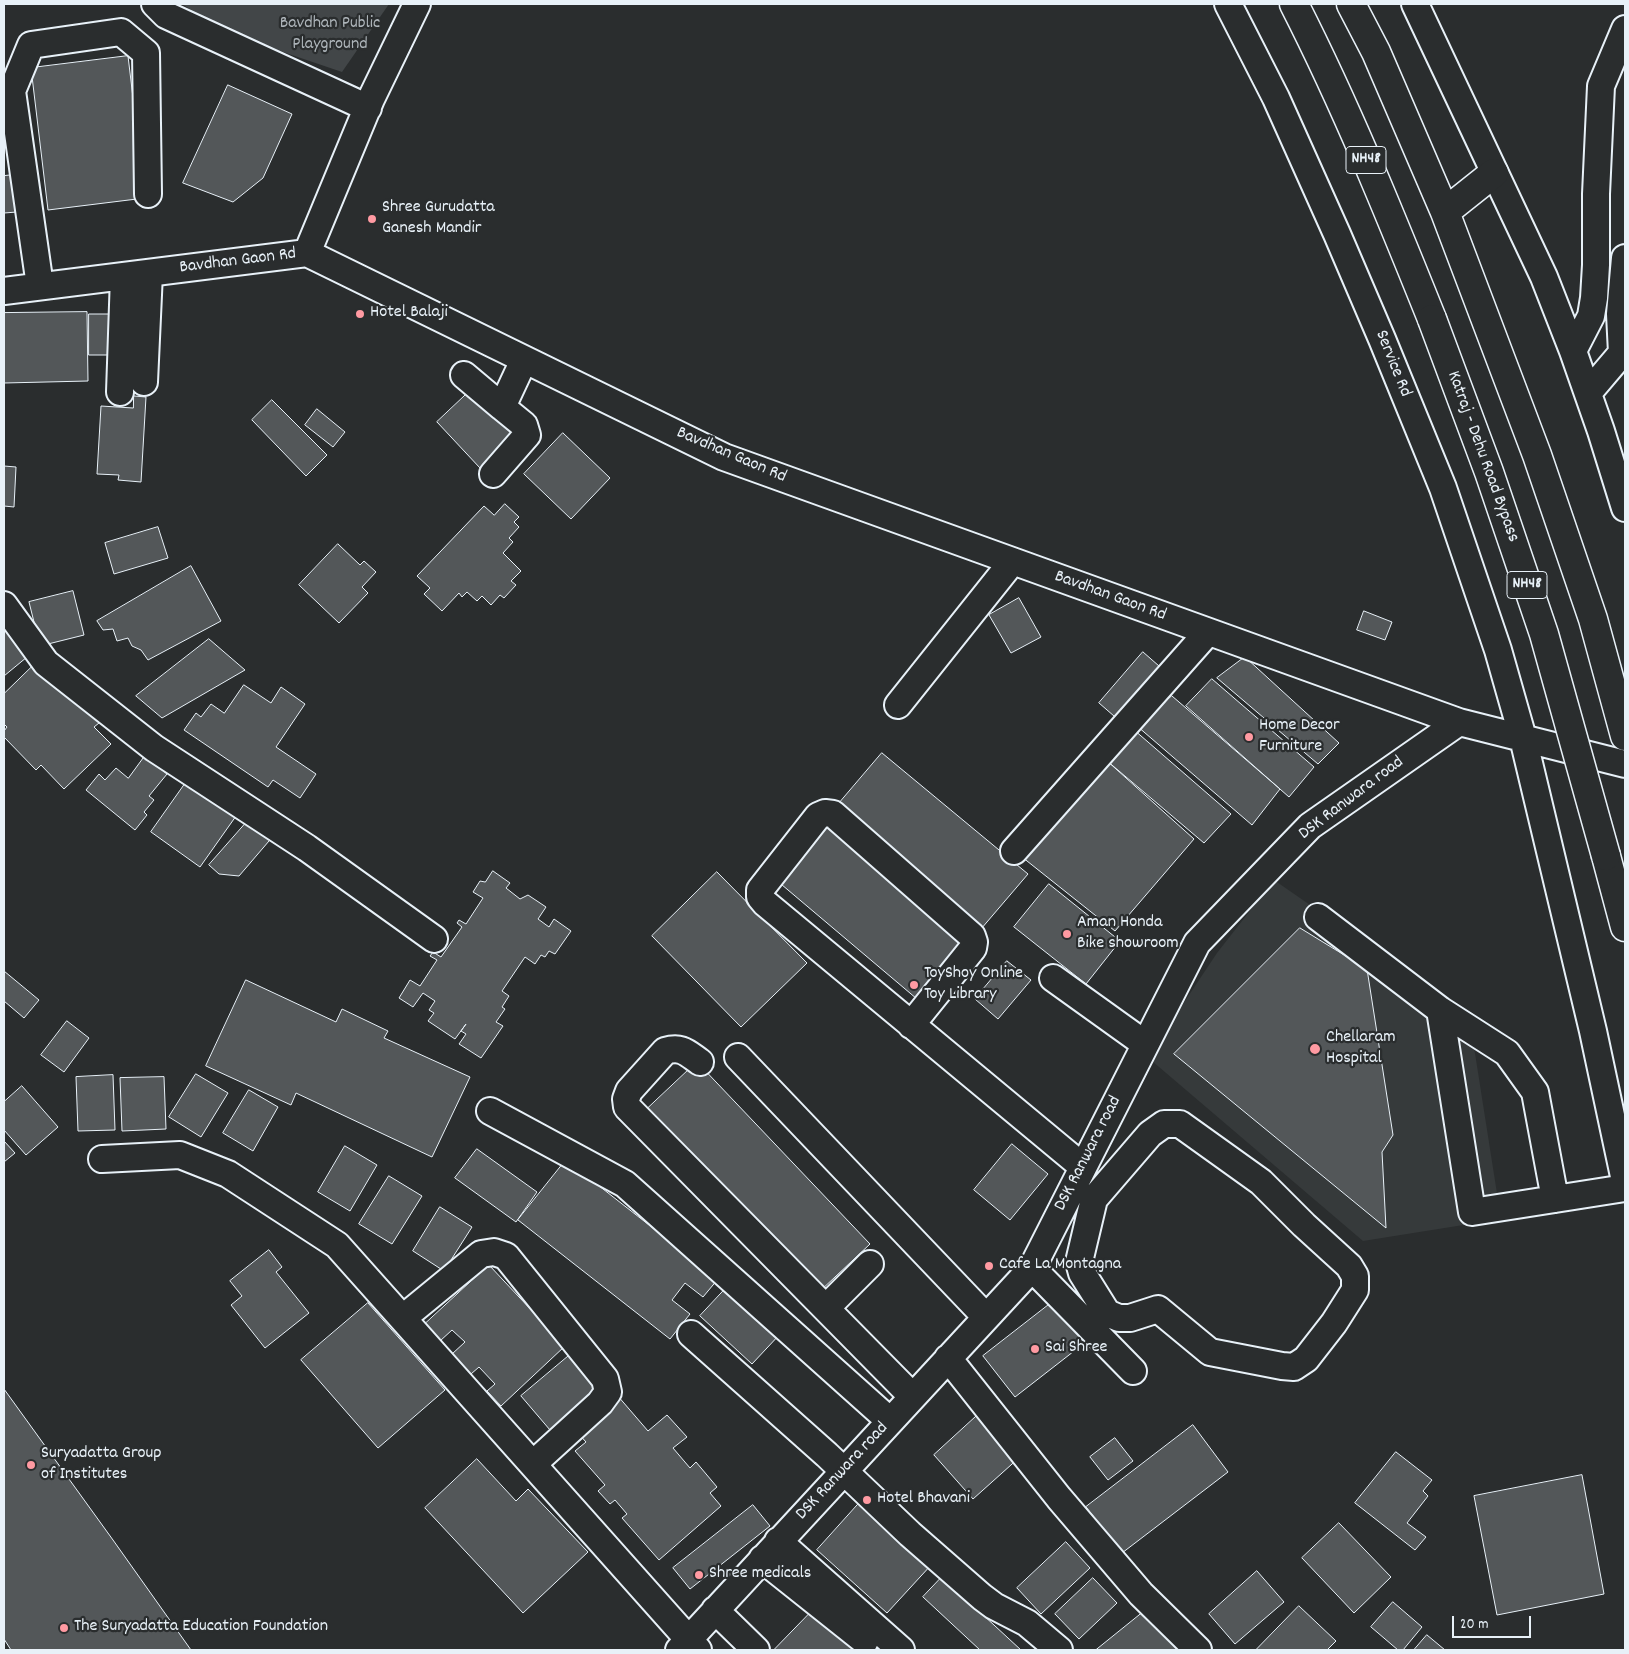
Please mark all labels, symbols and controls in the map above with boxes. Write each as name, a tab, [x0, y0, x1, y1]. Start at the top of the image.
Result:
park label: Bavdhan Public Playground	[280, 14, 380, 56]
road number: NH48	[1346, 146, 1386, 174]
place label: Shree Gurudatta Ganesh Mandir	[382, 198, 495, 240]
marker: Shree Gurudatta Ganesh Mandir	[366, 213, 378, 225]
street label: Bavdhan Gaon Rd	[179, 244, 297, 280]
place label: Hotel Balaji	[370, 303, 448, 325]
marker: Hotel Balaji	[354, 308, 366, 320]
street label: Service Rd	[1369, 328, 1415, 400]
street label: Katraj - Dehu Road Bypass	[1441, 369, 1523, 545]
street label: Bavdhan Gaon Rd	[673, 423, 789, 489]
street label: Bavdhan Gaon Rd	[1051, 567, 1169, 627]
road number: NH48	[1507, 572, 1547, 598]
place label: Home Decor Furniture	[1259, 716, 1340, 759]
marker: Home Decor Furniture	[1243, 731, 1255, 743]
street label: DSK Ranwara road	[1295, 752, 1409, 846]
place label: Aman Honda Bike showroom	[1077, 913, 1179, 956]
marker: Aman Honda Bike showroom	[1061, 928, 1073, 940]
place label: ToyShoy Online Toy Library	[924, 964, 1023, 1006]
marker: ToyShoy Online Toy Library	[908, 979, 920, 991]
place label: Chellaram Hospital	[1326, 1028, 1396, 1070]
marker: Chellaram Hospital	[1308, 1042, 1322, 1056]
street label: DSK Ranwara road	[1051, 1093, 1127, 1215]
place label: Cafe La Montagna	[999, 1255, 1121, 1277]
marker: Cafe La Montagna	[983, 1260, 995, 1272]
place label: Sai Shree	[1045, 1338, 1107, 1360]
marker: Sai Shree	[1029, 1343, 1041, 1355]
street label: DSK Ranwara road	[792, 1419, 894, 1525]
place label: Suryadatta Group of Institutes	[41, 1444, 162, 1486]
marker: Suryadatta Group of Institutes	[25, 1459, 37, 1471]
place label: Hotel Bhavani	[877, 1489, 970, 1511]
marker: Hotel Bhavani	[861, 1494, 873, 1506]
place label: Shree medicals	[709, 1564, 811, 1586]
marker: Shree medicals	[693, 1569, 705, 1581]
scale bar	[1454, 1606, 1533, 1638]
text: 20 m	[1460, 1614, 1488, 1636]
place label: The Suryadatta Education Foundation	[74, 1617, 328, 1639]
marker: The Suryadatta Education Foundation	[58, 1622, 70, 1634]

